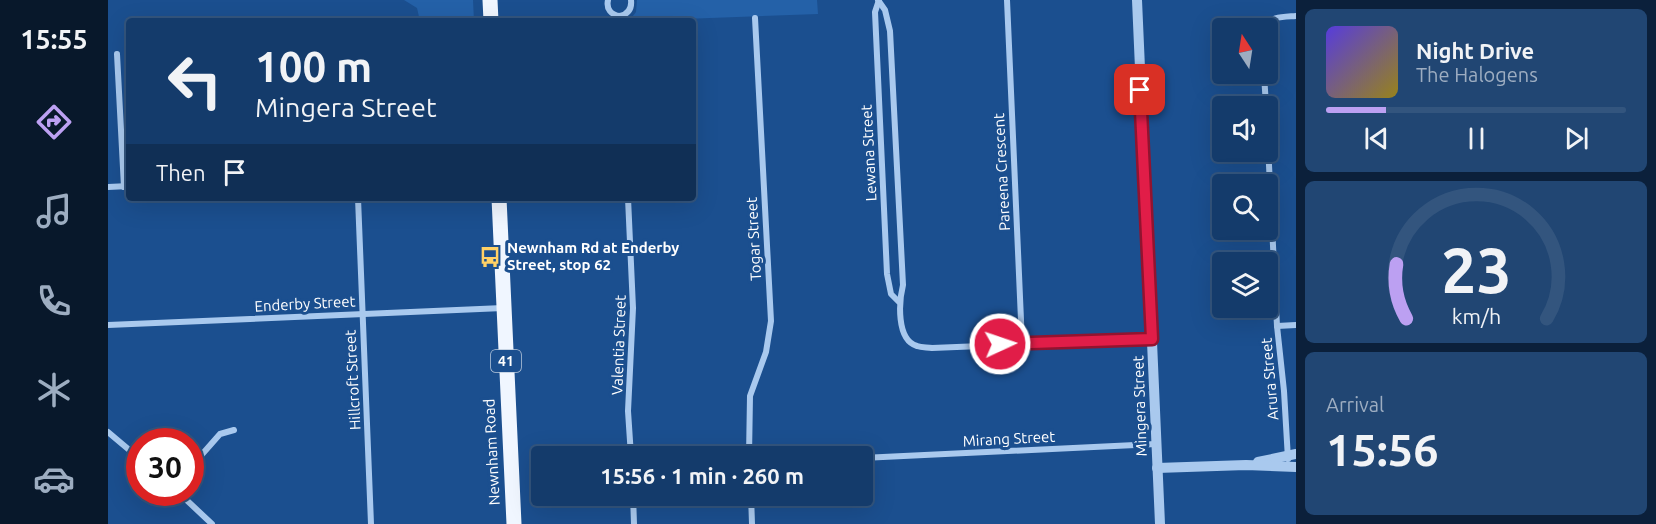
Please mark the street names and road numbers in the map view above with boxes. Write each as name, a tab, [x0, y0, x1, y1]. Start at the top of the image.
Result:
street label: Lewana Street	[857, 104, 880, 202]
street label: Pareena Crescent	[990, 113, 1013, 231]
street label: Togar Street	[743, 197, 764, 281]
street label: Enderby Street	[254, 292, 356, 315]
street label: Valentia Street	[608, 294, 629, 395]
street label: Hillcroft Street	[341, 329, 364, 431]
street label: Arura Street	[1257, 337, 1282, 421]
road number: 41	[491, 350, 521, 372]
street label: Mingera Street	[1129, 355, 1150, 457]
street label: Newnham Road	[480, 398, 503, 506]
street label: Mirang Street	[962, 428, 1056, 449]

